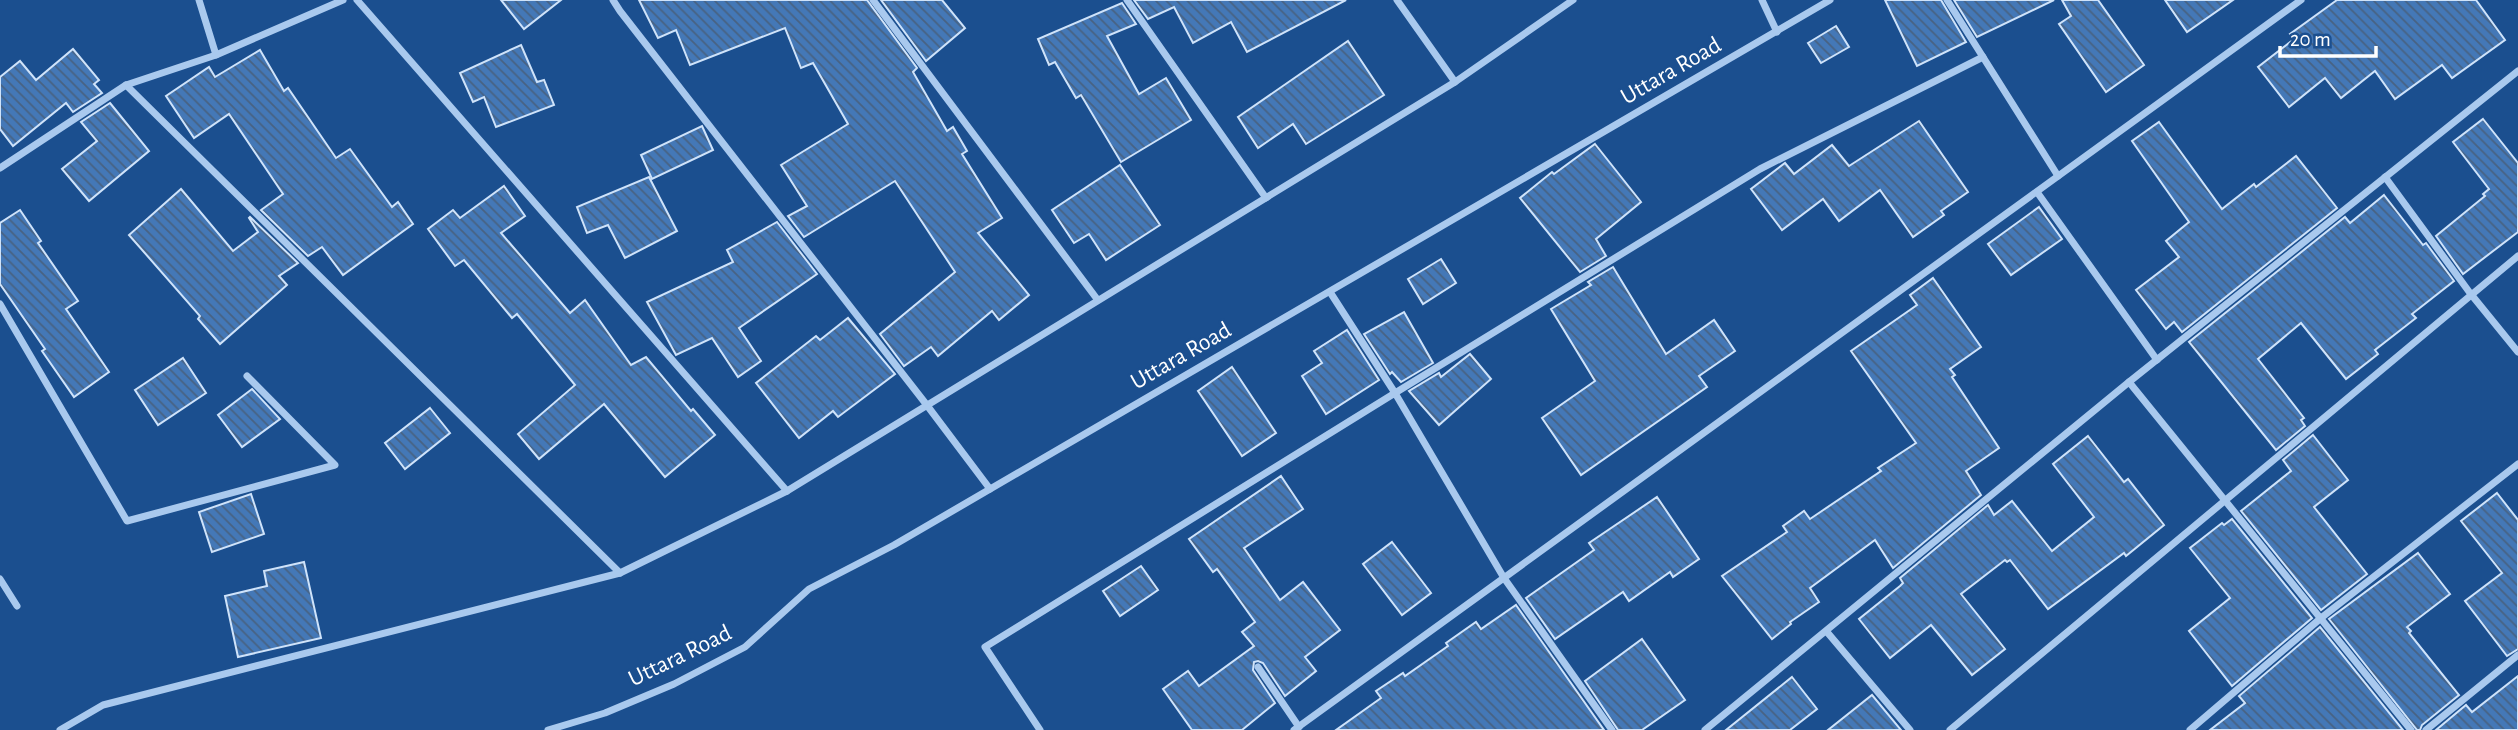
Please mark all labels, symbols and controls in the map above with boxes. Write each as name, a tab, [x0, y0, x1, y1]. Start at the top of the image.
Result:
scale bar	[2280, 14, 2376, 58]
text: 20 m	[2290, 29, 2331, 50]
street label: Uttara Road	[1617, 33, 1725, 109]
street label: Uttara Road	[1127, 318, 1235, 394]
street label: Uttara Road	[625, 621, 735, 691]

